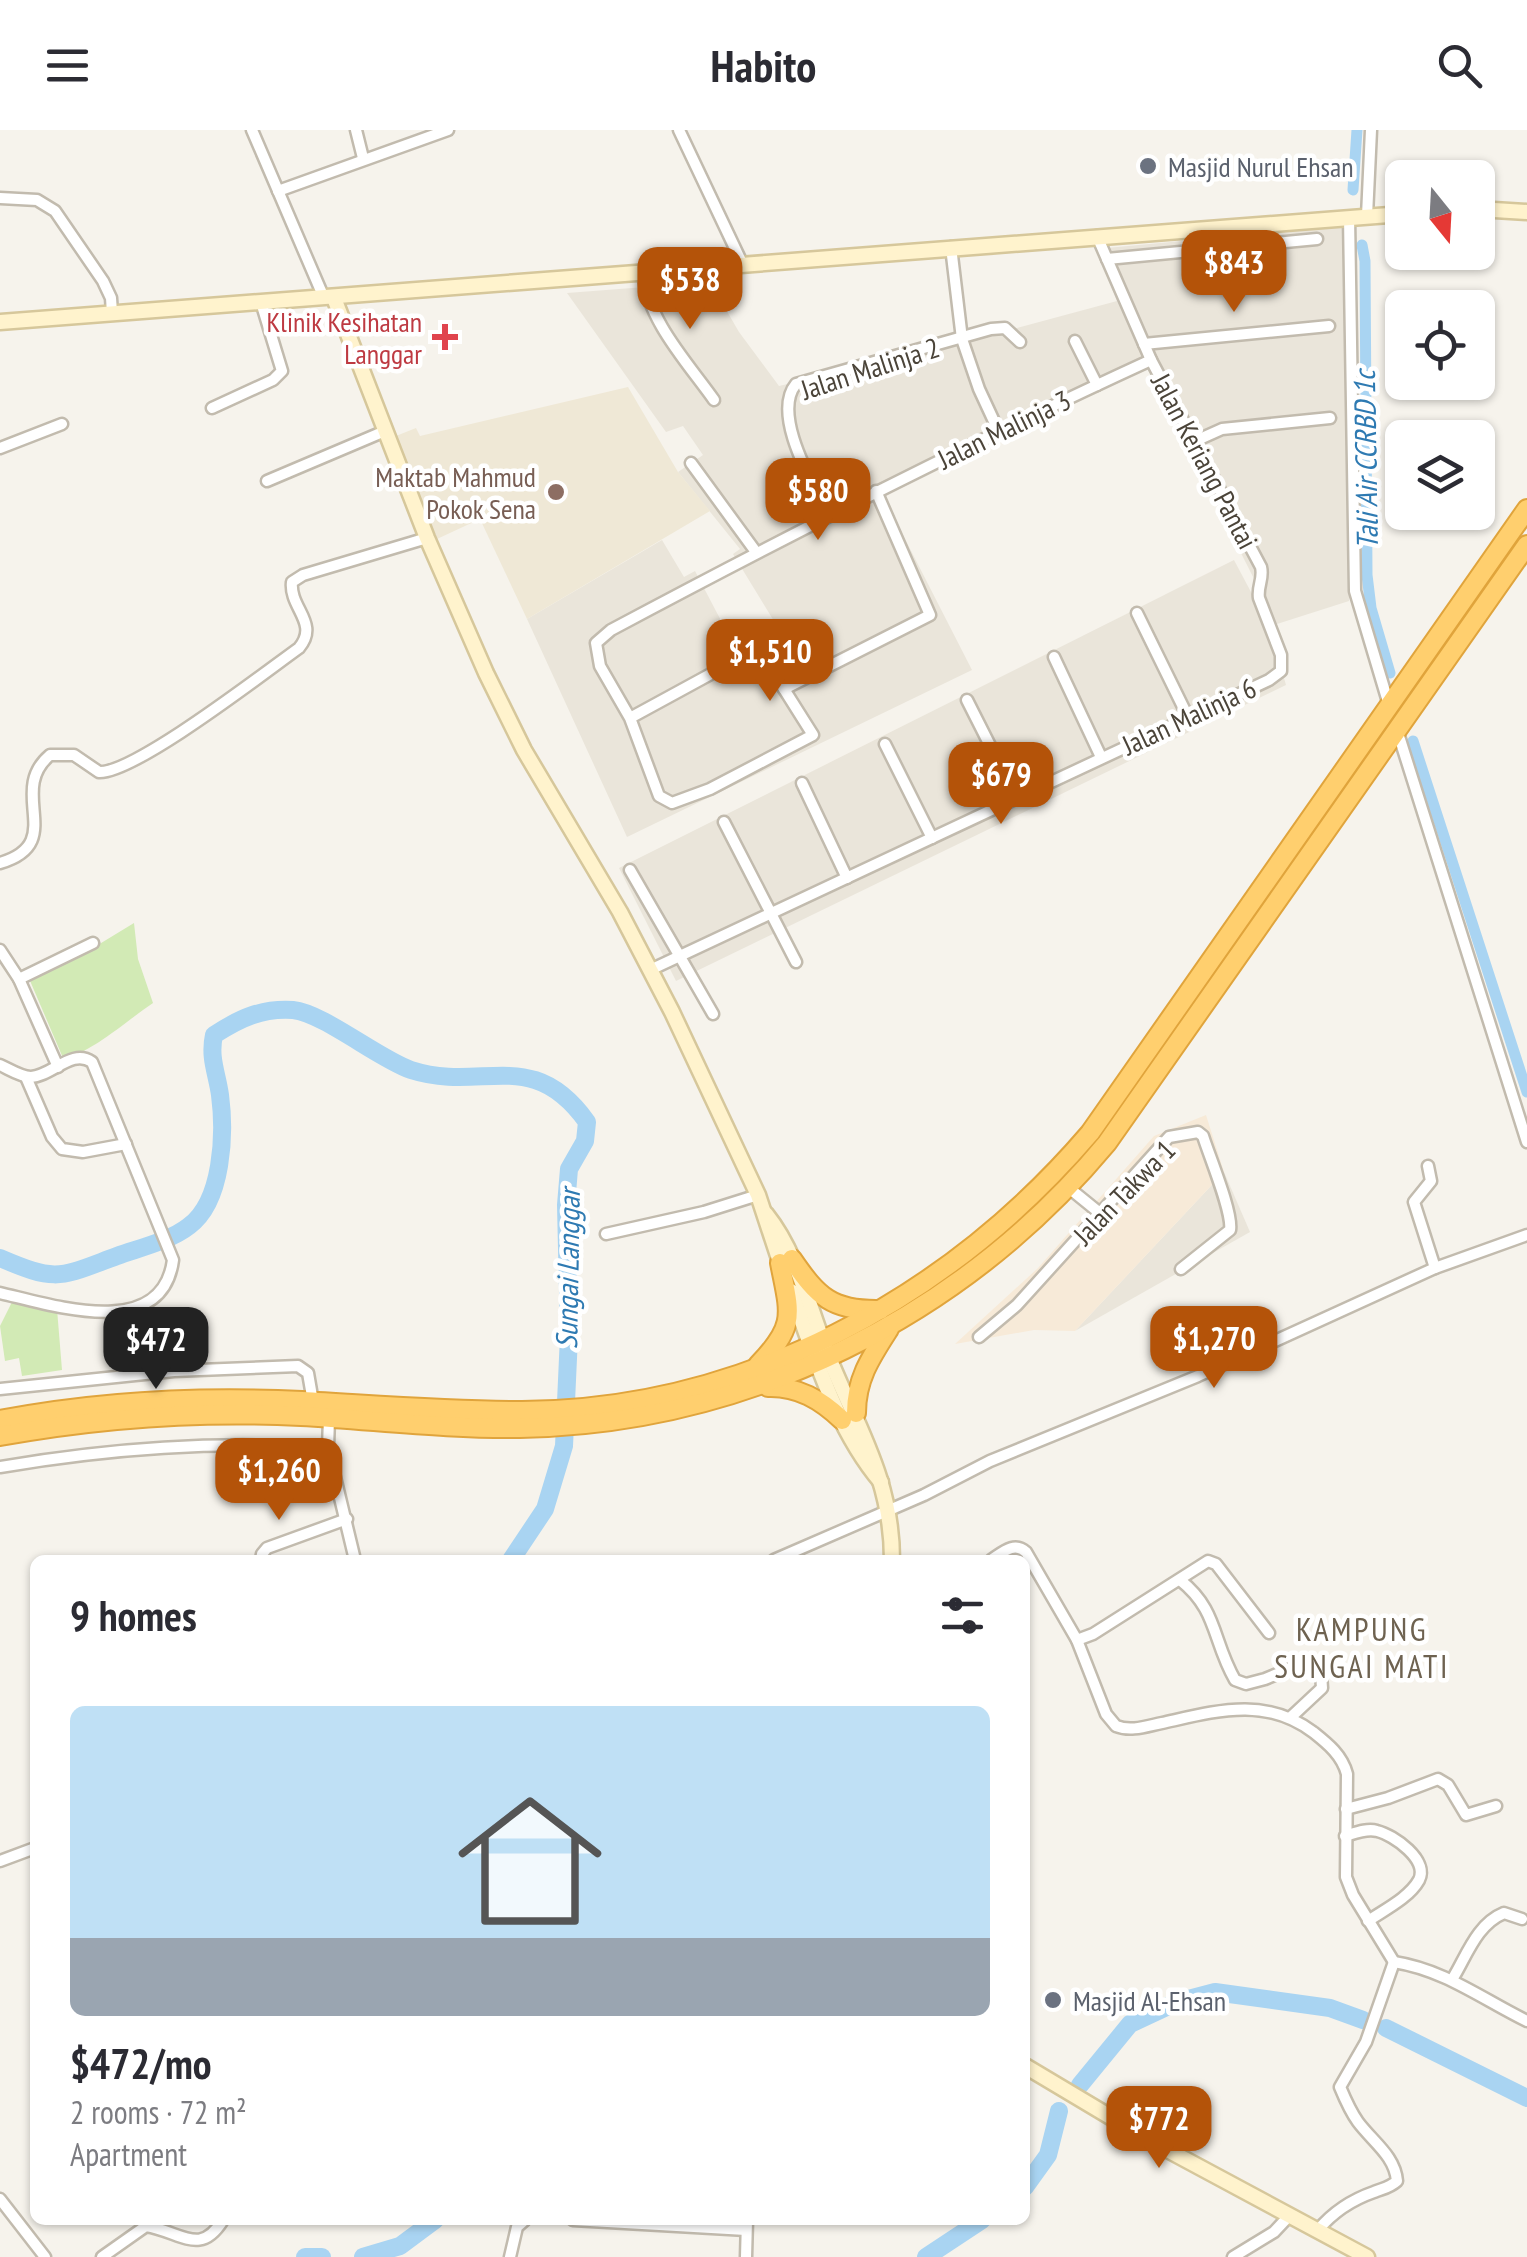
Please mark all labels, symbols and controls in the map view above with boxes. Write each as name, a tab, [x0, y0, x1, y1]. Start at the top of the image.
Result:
text: Habito	[711, 36, 816, 94]
icon: menu	[40, 38, 95, 93]
icon: search	[1432, 38, 1487, 93]
place label: Masjid Nurul Ehsan	[1168, 148, 1353, 185]
marker: Masjid Nurul Ehsan	[1137, 155, 1159, 177]
north arrow	[1385, 160, 1495, 270]
map controls	[1385, 160, 1495, 530]
pin: $843	[1175, 230, 1293, 315]
text: $843	[1203, 241, 1265, 283]
pin: $538	[631, 247, 749, 332]
text: $538	[659, 258, 721, 300]
button: locate	[1385, 290, 1495, 400]
place label: Klinik Kesihatan Langgar	[267, 303, 422, 372]
marker: Klinik Kesihatan Langgar	[432, 324, 458, 350]
street label: Jalan Malinja 2	[795, 328, 944, 408]
street label: Jalan Keriang Pantai	[1143, 366, 1267, 555]
water label: Tali Air CCRBD 1c	[1344, 367, 1386, 550]
street label: Jalan Malinja 3	[930, 381, 1077, 478]
button: layers	[1385, 420, 1495, 530]
place label: Maktab Mahmud Pokok Sena	[375, 458, 536, 527]
pin: $580	[759, 458, 877, 543]
text: $580	[787, 469, 849, 511]
marker: Maktab Mahmud Pokok Sena	[545, 481, 567, 503]
pin: $1,510	[689, 619, 851, 704]
text: $1,510	[728, 630, 812, 672]
street label: Jalan Malinja 6	[1115, 669, 1262, 764]
pin: $679	[942, 742, 1060, 827]
text: $679	[970, 753, 1032, 795]
street label: Jalan Takwa 1	[1064, 1132, 1183, 1253]
water label: Sungai Langgar	[546, 1185, 588, 1349]
pin: $1,270	[1133, 1306, 1295, 1391]
pin: $472	[97, 1307, 215, 1392]
text: $1,270	[1172, 1317, 1256, 1359]
text: $472	[125, 1318, 187, 1360]
pin: $1,260	[198, 1438, 360, 1523]
text: $1,260	[237, 1449, 321, 1491]
text: 9 homes	[70, 1588, 197, 1643]
icon: filters	[935, 1588, 990, 1643]
district label: KAMPUNG SUNGAI MATI	[1274, 1608, 1450, 1687]
icon: home	[440, 1771, 620, 1951]
place label: Masjid Al-Ehsan	[1073, 1982, 1226, 2019]
marker: Masjid Al-Ehsan	[1042, 1989, 1064, 2011]
text: $472/mo	[70, 2036, 212, 2091]
pin: $772	[1100, 2086, 1218, 2171]
text: 2 rooms · 72 m²	[70, 2091, 247, 2133]
text: $772	[1128, 2097, 1190, 2139]
text: Apartment	[70, 2133, 187, 2175]

